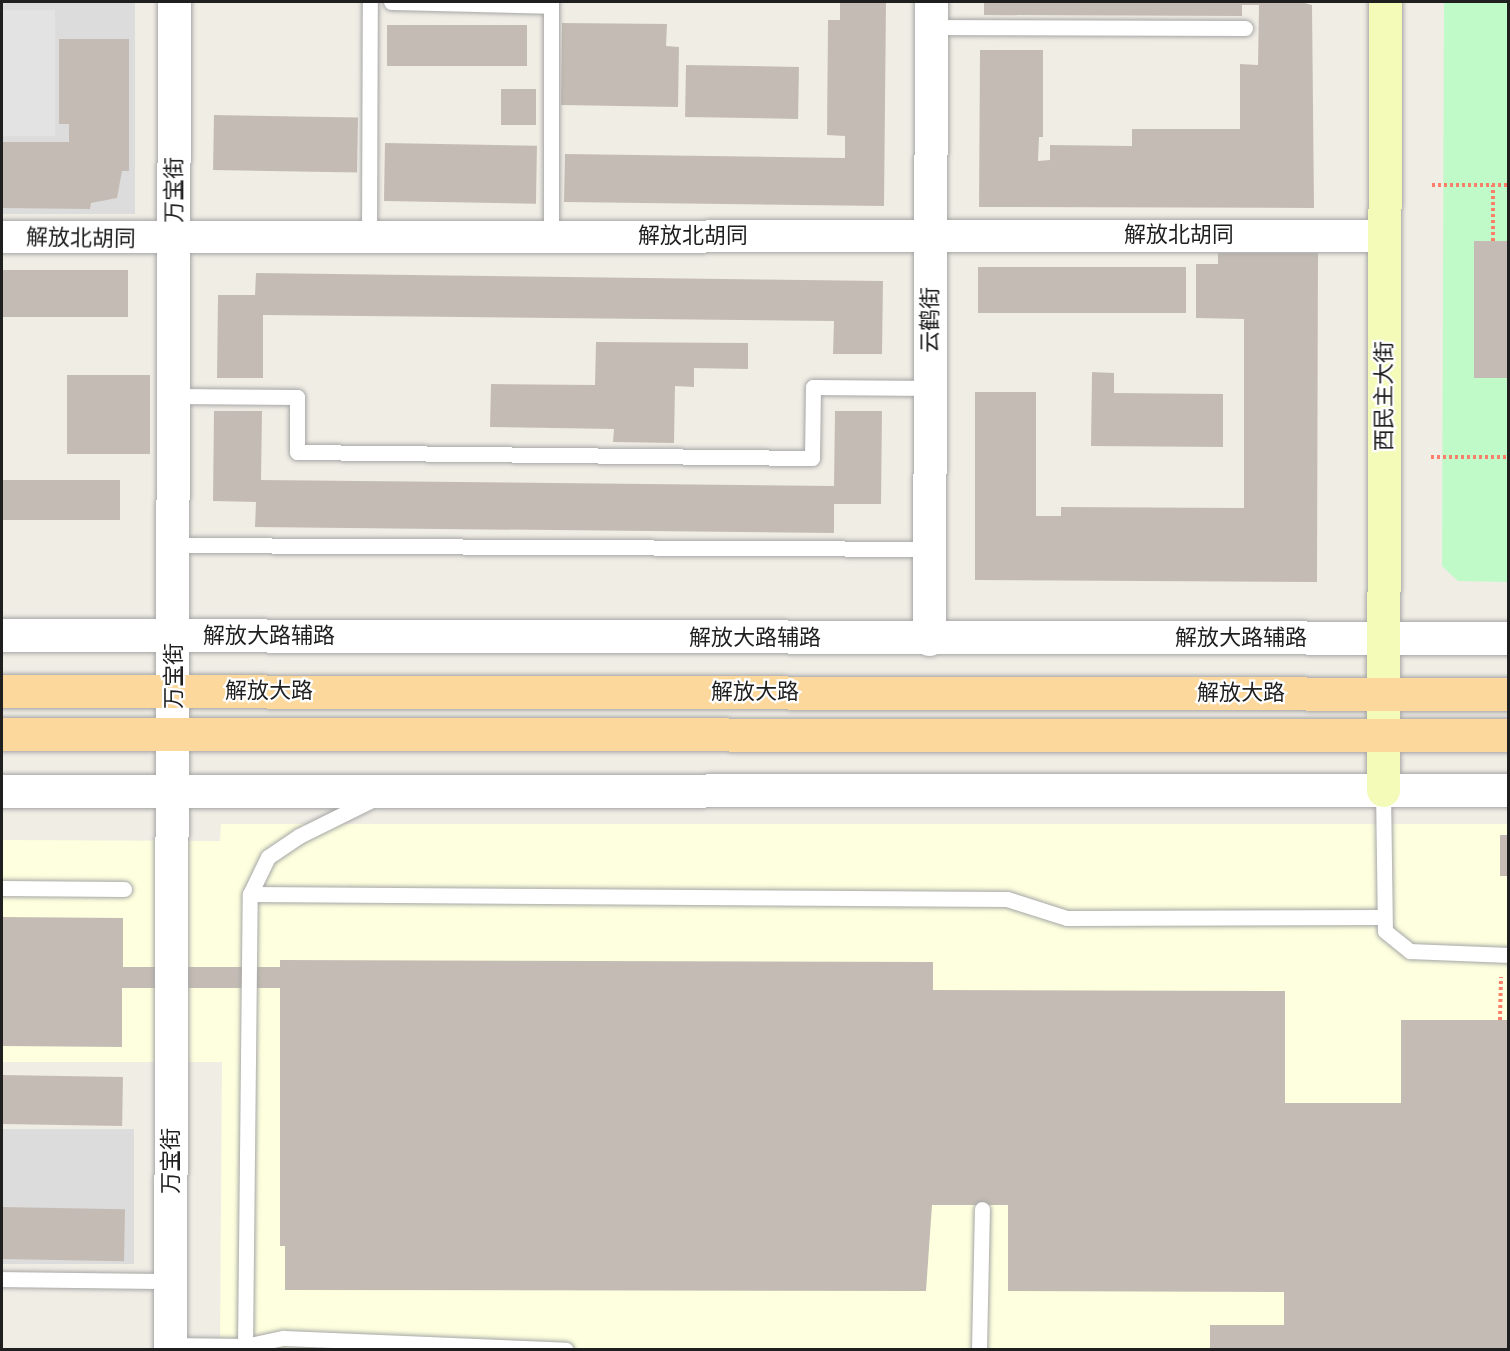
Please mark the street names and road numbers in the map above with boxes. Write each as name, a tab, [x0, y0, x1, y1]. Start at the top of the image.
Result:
street label: 万宝街	[161, 157, 187, 223]
street label: 解放北胡同	[1124, 222, 1234, 248]
street label: 解放北胡同	[638, 223, 748, 249]
street label: 解放北胡同	[26, 224, 136, 252]
street label: 云鹤街	[917, 287, 943, 353]
street label: 西民主大街	[1371, 341, 1397, 451]
street label: 解放大路辅路	[203, 623, 335, 649]
street label: 解放大路辅路	[689, 625, 821, 651]
street label: 解放大路辅路	[1175, 625, 1307, 651]
street label: 万宝街	[161, 643, 187, 709]
street label: 解放大路	[225, 678, 313, 704]
street label: 解放大路	[711, 679, 799, 705]
street label: 解放大路	[1197, 680, 1285, 706]
street label: 万宝街	[158, 1128, 184, 1194]

